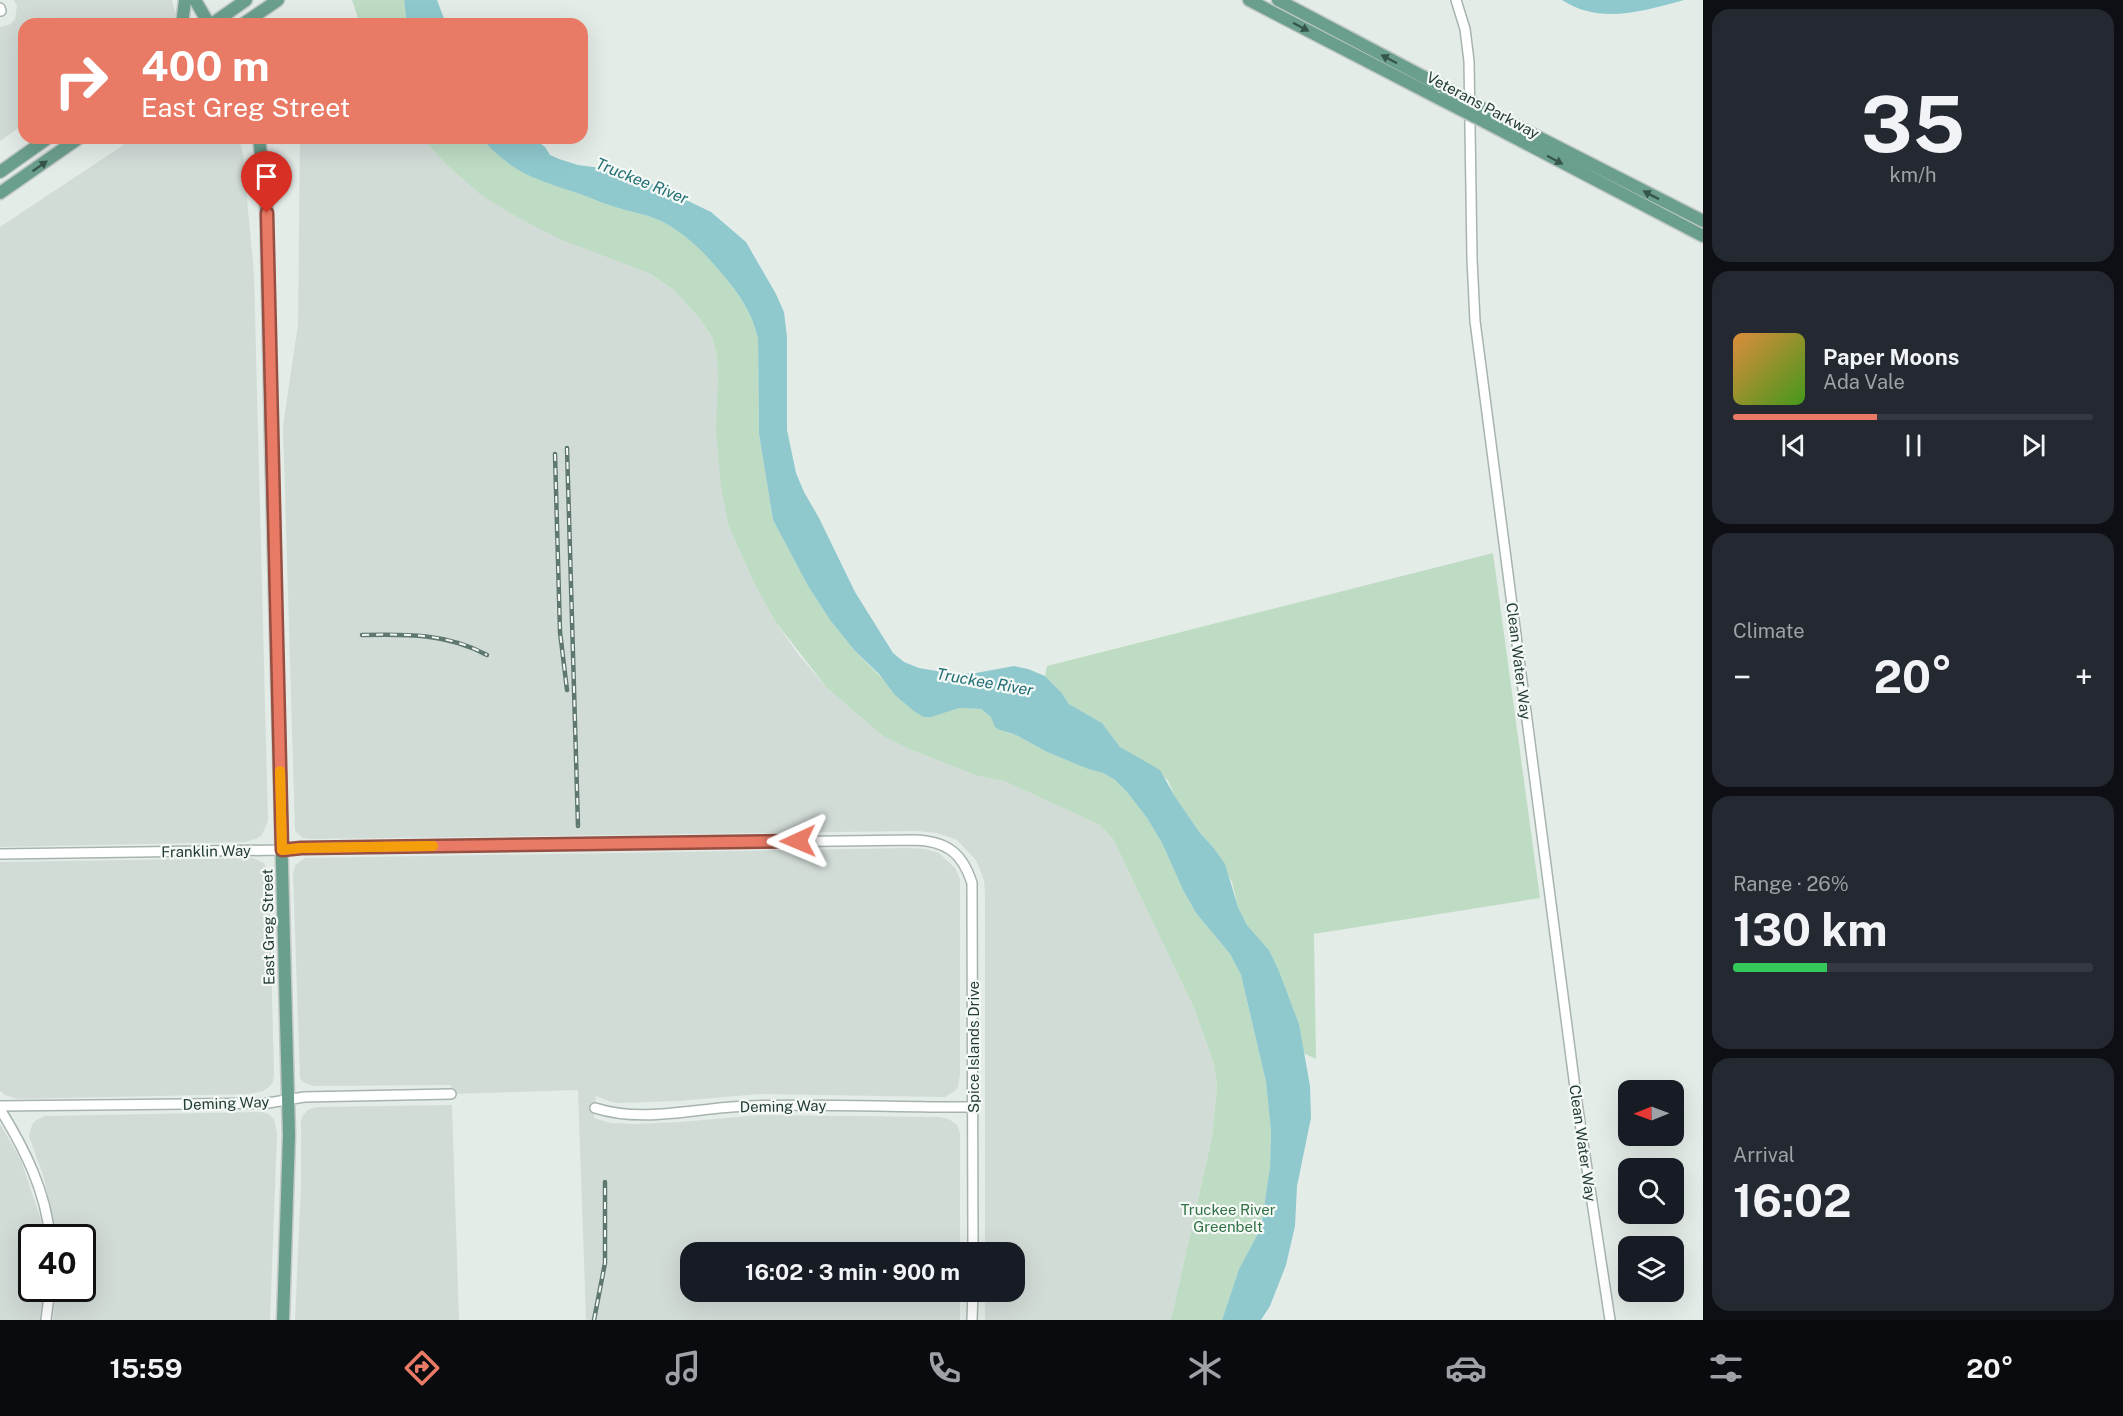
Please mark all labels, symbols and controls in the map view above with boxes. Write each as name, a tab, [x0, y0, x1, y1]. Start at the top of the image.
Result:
one-way arrow	[1293, 22, 1310, 32]
text: 400 m	[141, 41, 270, 90]
icon: right	[42, 42, 120, 120]
one-way arrow	[1381, 54, 1398, 64]
street label: Veterans Parkway	[1424, 68, 1542, 142]
text: 35	[1861, 78, 1965, 170]
text: East Greg Street	[141, 91, 350, 123]
pin	[241, 151, 292, 213]
water label: Truckee River	[593, 154, 692, 209]
one-way arrow	[1547, 155, 1564, 165]
one-way arrow	[31, 160, 47, 172]
icon: arrive	[250, 160, 283, 193]
text: km/h	[1889, 163, 1937, 187]
one-way arrow	[1642, 190, 1659, 200]
text: Paper Moons	[1823, 344, 1959, 370]
text: Ada Vale	[1823, 370, 1905, 394]
icon: previous	[1777, 429, 1810, 462]
icon: pause	[1897, 429, 1930, 462]
icon: next	[2017, 429, 2050, 462]
street label: Clean Water Way	[1503, 602, 1535, 720]
text: Climate	[1733, 619, 1805, 643]
text: 20°	[1874, 650, 1952, 703]
text: −	[1733, 658, 1751, 696]
text: +	[2075, 658, 2093, 696]
water label: Truckee River	[935, 664, 1036, 700]
position arrow	[766, 809, 830, 873]
street label: Franklin Way	[161, 842, 251, 860]
street label: East Greg Street	[258, 869, 278, 985]
text: Range · 26%	[1733, 872, 1849, 896]
text: 130 km	[1733, 903, 1888, 956]
street label: Spice Islands Drive	[965, 981, 982, 1113]
north arrow	[1618, 1080, 1684, 1146]
map controls	[1618, 1080, 1684, 1302]
street label: Clean Water Way	[1566, 1083, 1600, 1203]
street label: Deming Way	[182, 1093, 270, 1113]
street label: Deming Way	[740, 1097, 826, 1115]
text: Arrival	[1733, 1143, 1795, 1167]
button: search	[1618, 1158, 1684, 1224]
text: 16:02	[1733, 1174, 1852, 1227]
park label: Truckee River Greenbelt	[1180, 1201, 1276, 1235]
speed limit sign: 40	[18, 1224, 96, 1302]
button: layers	[1618, 1236, 1684, 1302]
text: 16:02 · 3 min · 900 m	[745, 1259, 960, 1285]
icon: directions	[401, 1347, 443, 1389]
icon: music	[662, 1347, 704, 1389]
icon: phone	[923, 1347, 965, 1389]
icon: climate	[1184, 1347, 1226, 1389]
icon: car	[1445, 1347, 1487, 1389]
icon: filters	[1705, 1347, 1747, 1389]
text: 15:59	[109, 1352, 182, 1384]
text: 20°	[1966, 1352, 2014, 1384]

